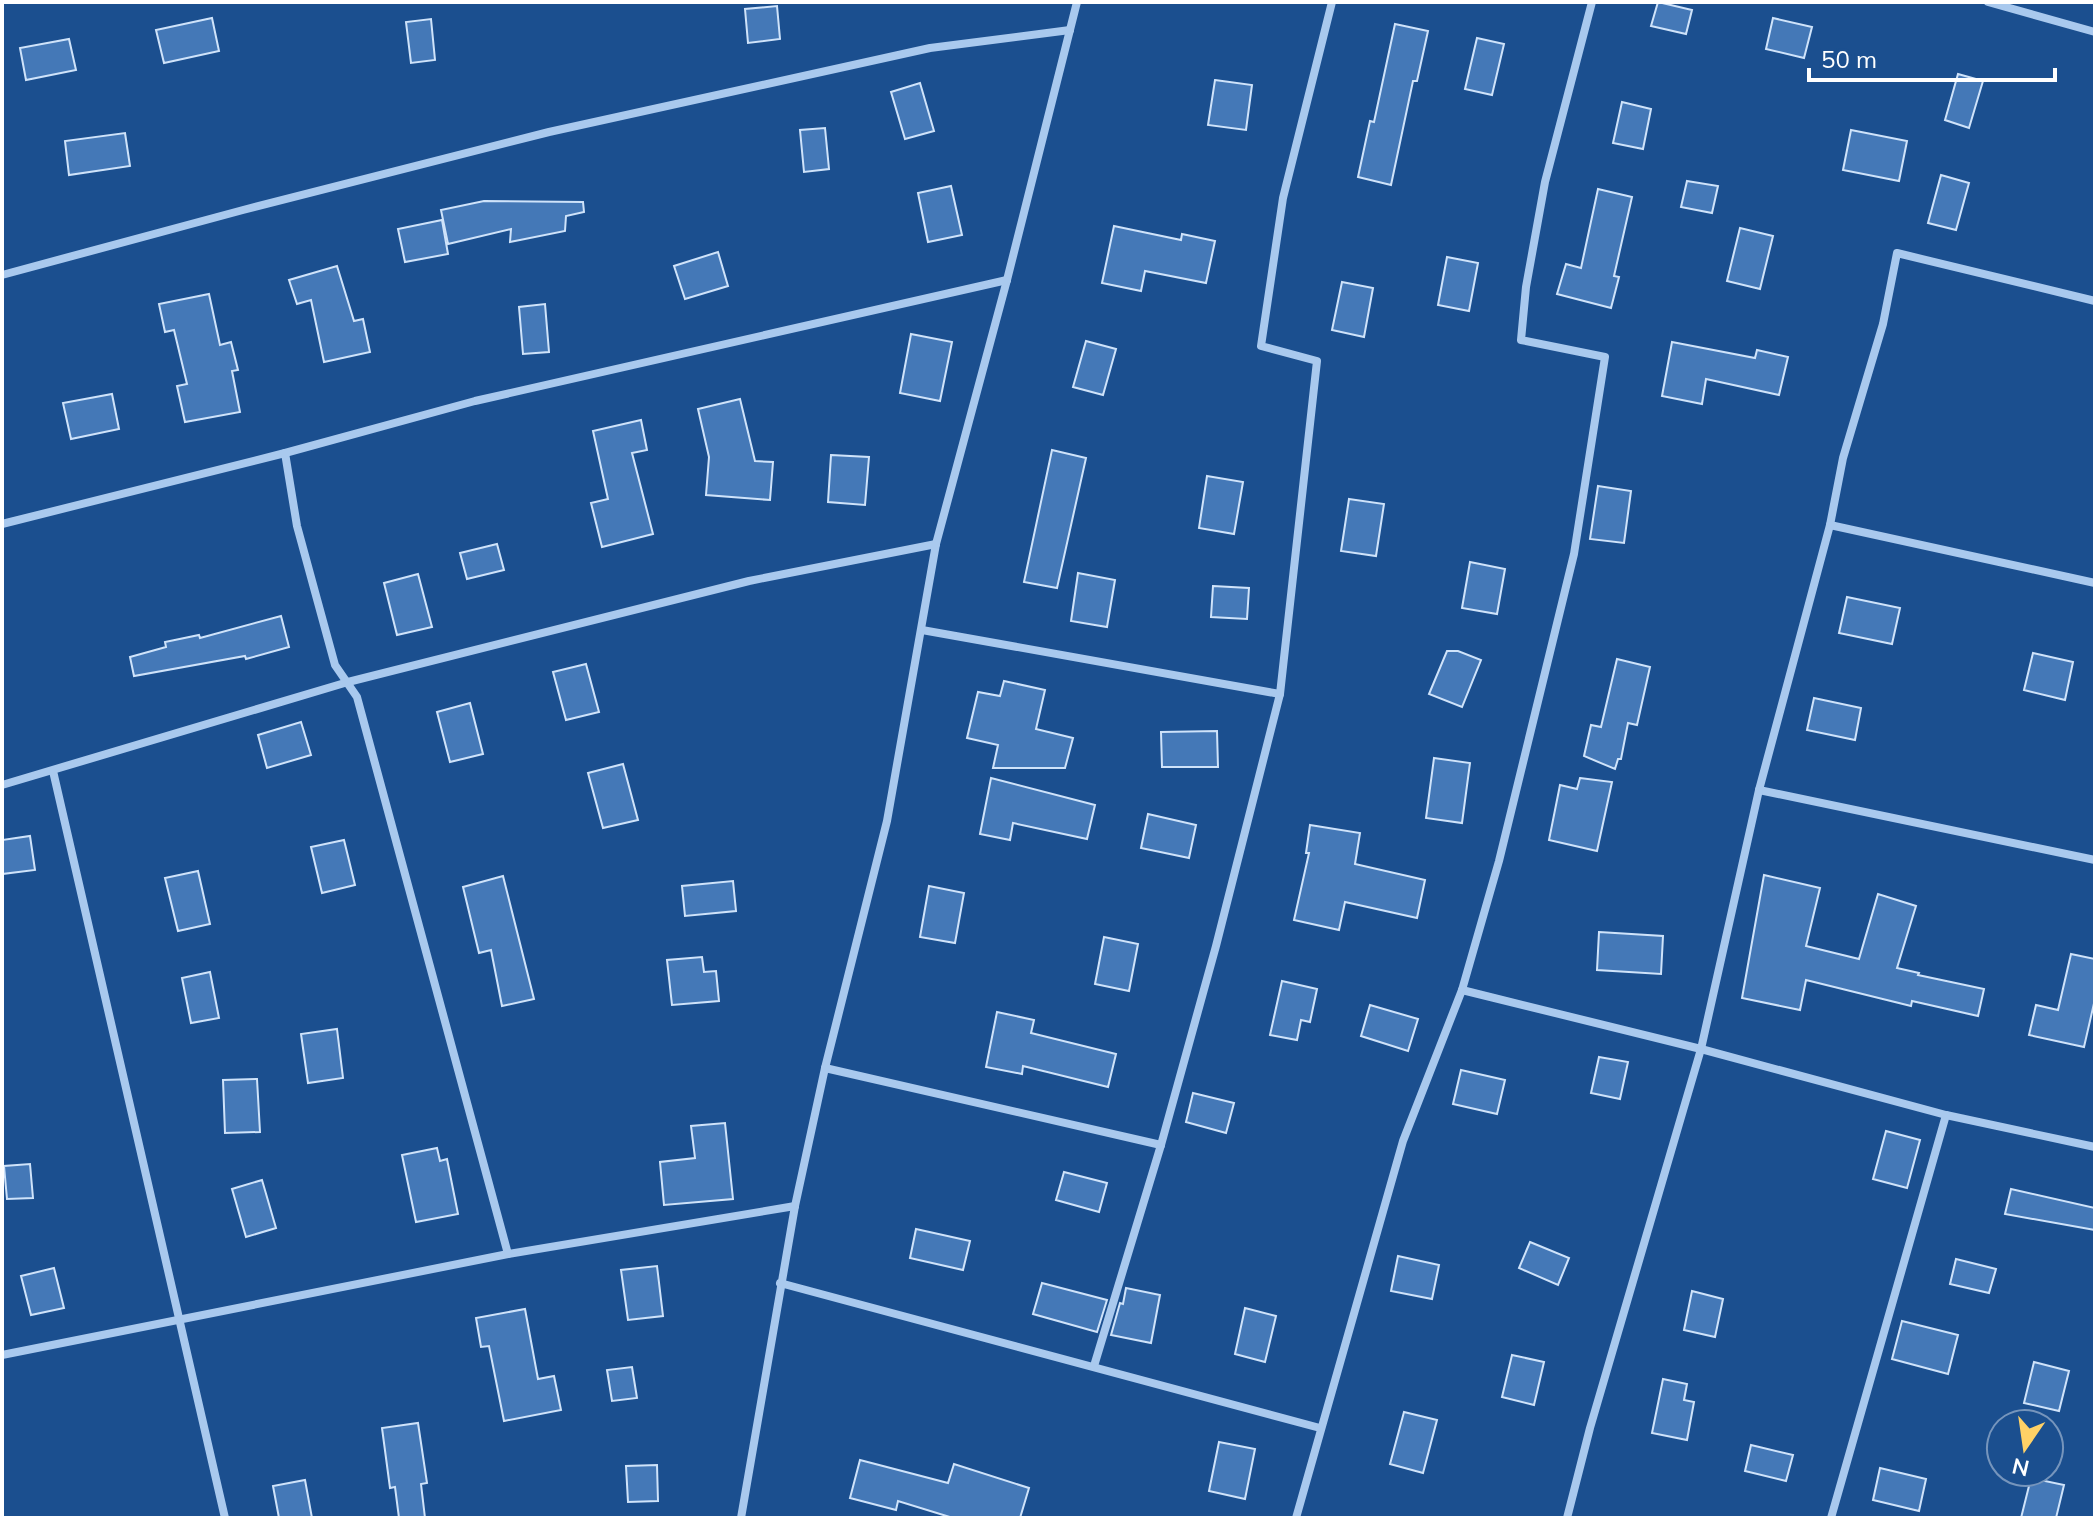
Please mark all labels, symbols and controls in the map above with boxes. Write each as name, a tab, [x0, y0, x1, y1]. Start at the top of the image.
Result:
scale bar	[1809, 32, 2055, 82]
text: 50 m	[1821, 44, 1877, 74]
north arrow	[1985, 1408, 2065, 1488]
text: N	[2009, 1452, 2032, 1483]

